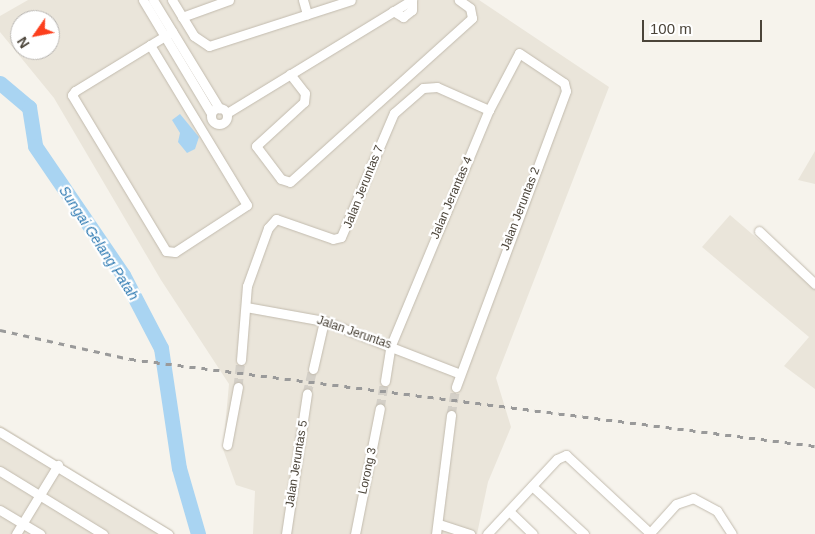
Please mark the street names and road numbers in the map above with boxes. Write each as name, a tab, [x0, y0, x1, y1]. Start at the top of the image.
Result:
street label: Jalan Jeruntas 7	[341, 143, 387, 231]
street label: Jalan Jerantas 4	[428, 155, 476, 241]
street label: Jalan Jeruntas 2	[499, 165, 543, 253]
street label: Jalan Jeruntas	[315, 313, 393, 353]
street label: Jalan Jeruntas 5	[283, 419, 311, 509]
street label: Lorong 3	[356, 446, 380, 496]

